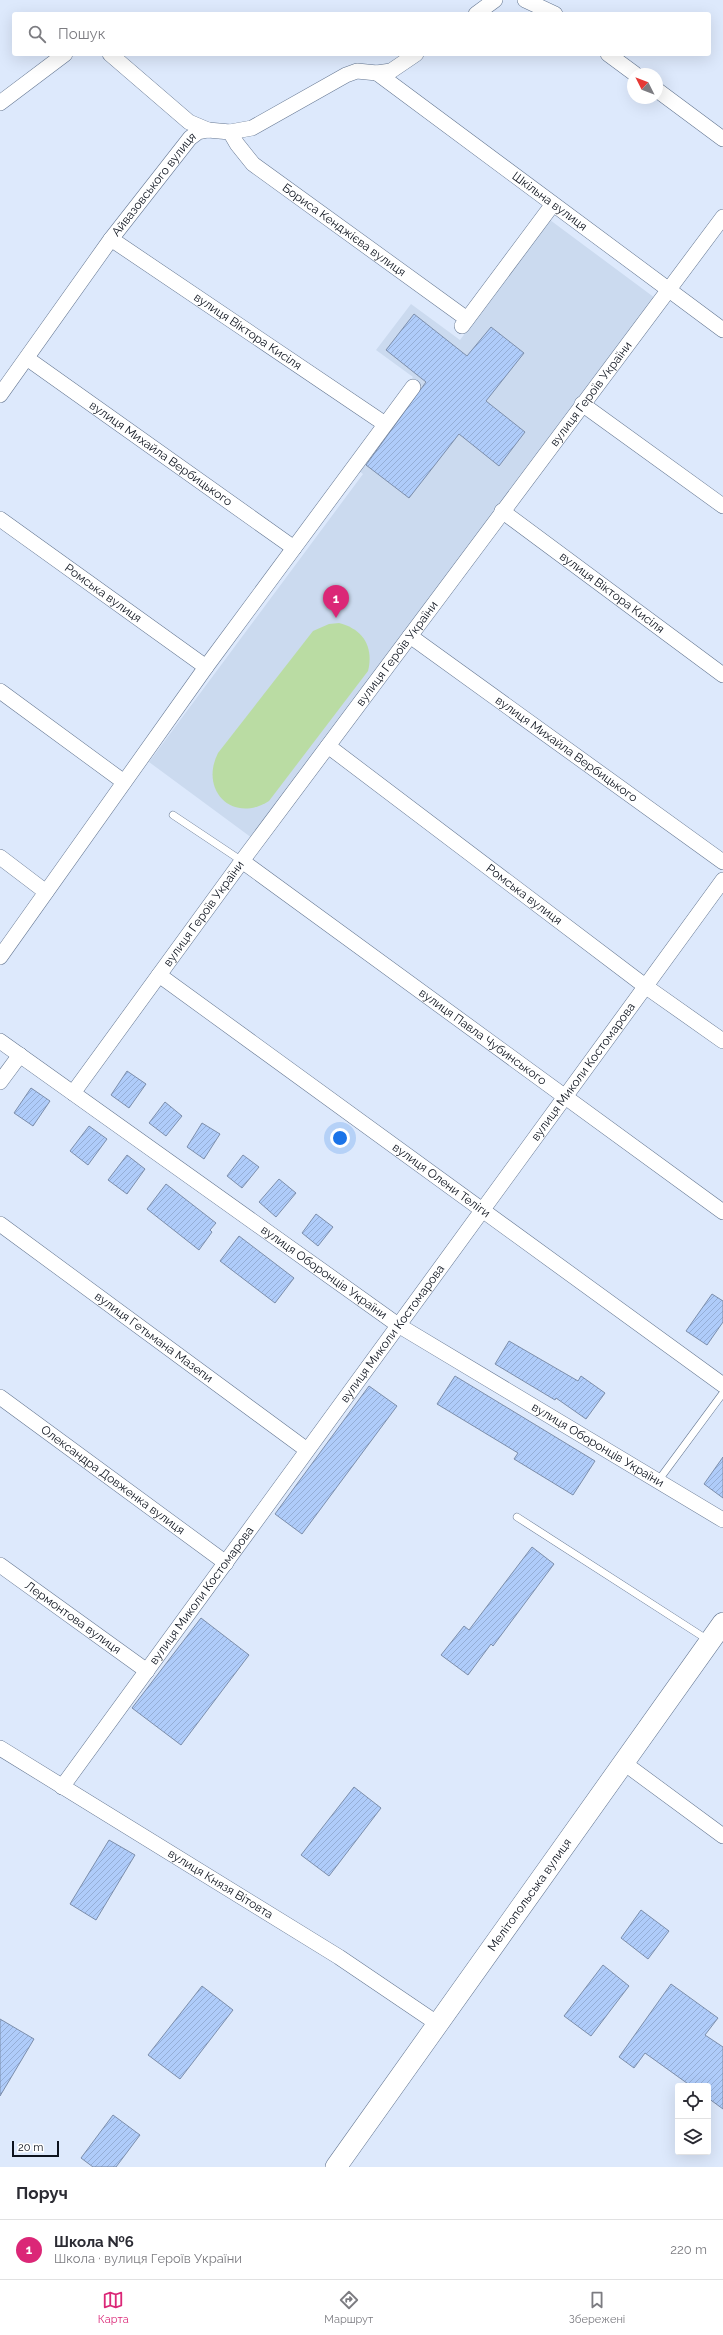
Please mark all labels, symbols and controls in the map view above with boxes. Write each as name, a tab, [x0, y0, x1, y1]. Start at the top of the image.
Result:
search box	[12, 12, 711, 56]
icon: search	[26, 23, 48, 45]
text: Пошук	[58, 25, 106, 43]
north arrow	[627, 68, 663, 104]
street label: Айвазовського вулиця	[109, 129, 198, 239]
street label: Шкільна вулиця	[509, 169, 590, 234]
street label: Бориса Кенджієва вулиця	[280, 181, 409, 279]
street label: вулиця Віктора Кисіля	[191, 290, 304, 373]
street label: вулиця Героїв України	[547, 339, 635, 449]
street label: вулиця Михайла Вербицького	[87, 398, 235, 509]
street label: вулиця Віктора Кисіля	[557, 549, 667, 636]
street label: Ромська вулиця	[62, 561, 144, 625]
pin: 1	[323, 585, 349, 618]
street label: вулиця Героїв України	[353, 598, 441, 709]
street label: вулиця Михайла Вербицького	[493, 693, 640, 805]
street label: вулиця Героїв України	[161, 858, 247, 969]
street label: Ромська вулиця	[483, 861, 565, 928]
street label: вулиця Павла Чубинського	[416, 986, 549, 1088]
street label: вулиця Миколи Костомарова	[528, 1000, 638, 1143]
your location	[330, 1128, 350, 1148]
street label: вулиця Олени Теліги	[390, 1140, 493, 1220]
street label: вулиця Оборонців України	[258, 1222, 390, 1322]
street label: вулиця Миколи Костомарова	[338, 1262, 447, 1405]
street label: вулиця Гетьмана Мазепи	[92, 1289, 216, 1385]
street label: вулиця Оборонців України	[529, 1400, 666, 1490]
street label: Олександра Довженка вулиця	[38, 1422, 187, 1537]
street label: вулиця Миколи Костомарова	[147, 1524, 256, 1667]
street label: Лермонтова вулиця	[22, 1578, 124, 1657]
street label: Мелітопольська вулиця	[485, 1836, 574, 1954]
street label: вулиця Князя Вітовта	[165, 1846, 276, 1922]
map controls	[675, 2083, 711, 2155]
button: locate	[675, 2083, 711, 2119]
button: layers	[675, 2119, 711, 2155]
scale bar	[12, 2139, 59, 2158]
text: 20 m	[18, 2141, 43, 2154]
text: Поруч	[16, 2183, 68, 2203]
text: Школа №6	[54, 2233, 134, 2251]
text: 1	[26, 2242, 32, 2257]
text: 220 m	[670, 2242, 707, 2257]
text: Школа · вулиця Героїв України	[54, 2251, 242, 2266]
tab: Карта	[98, 2289, 129, 2326]
tab: Маршрут	[324, 2289, 373, 2326]
tab: Збережені	[569, 2289, 625, 2326]

